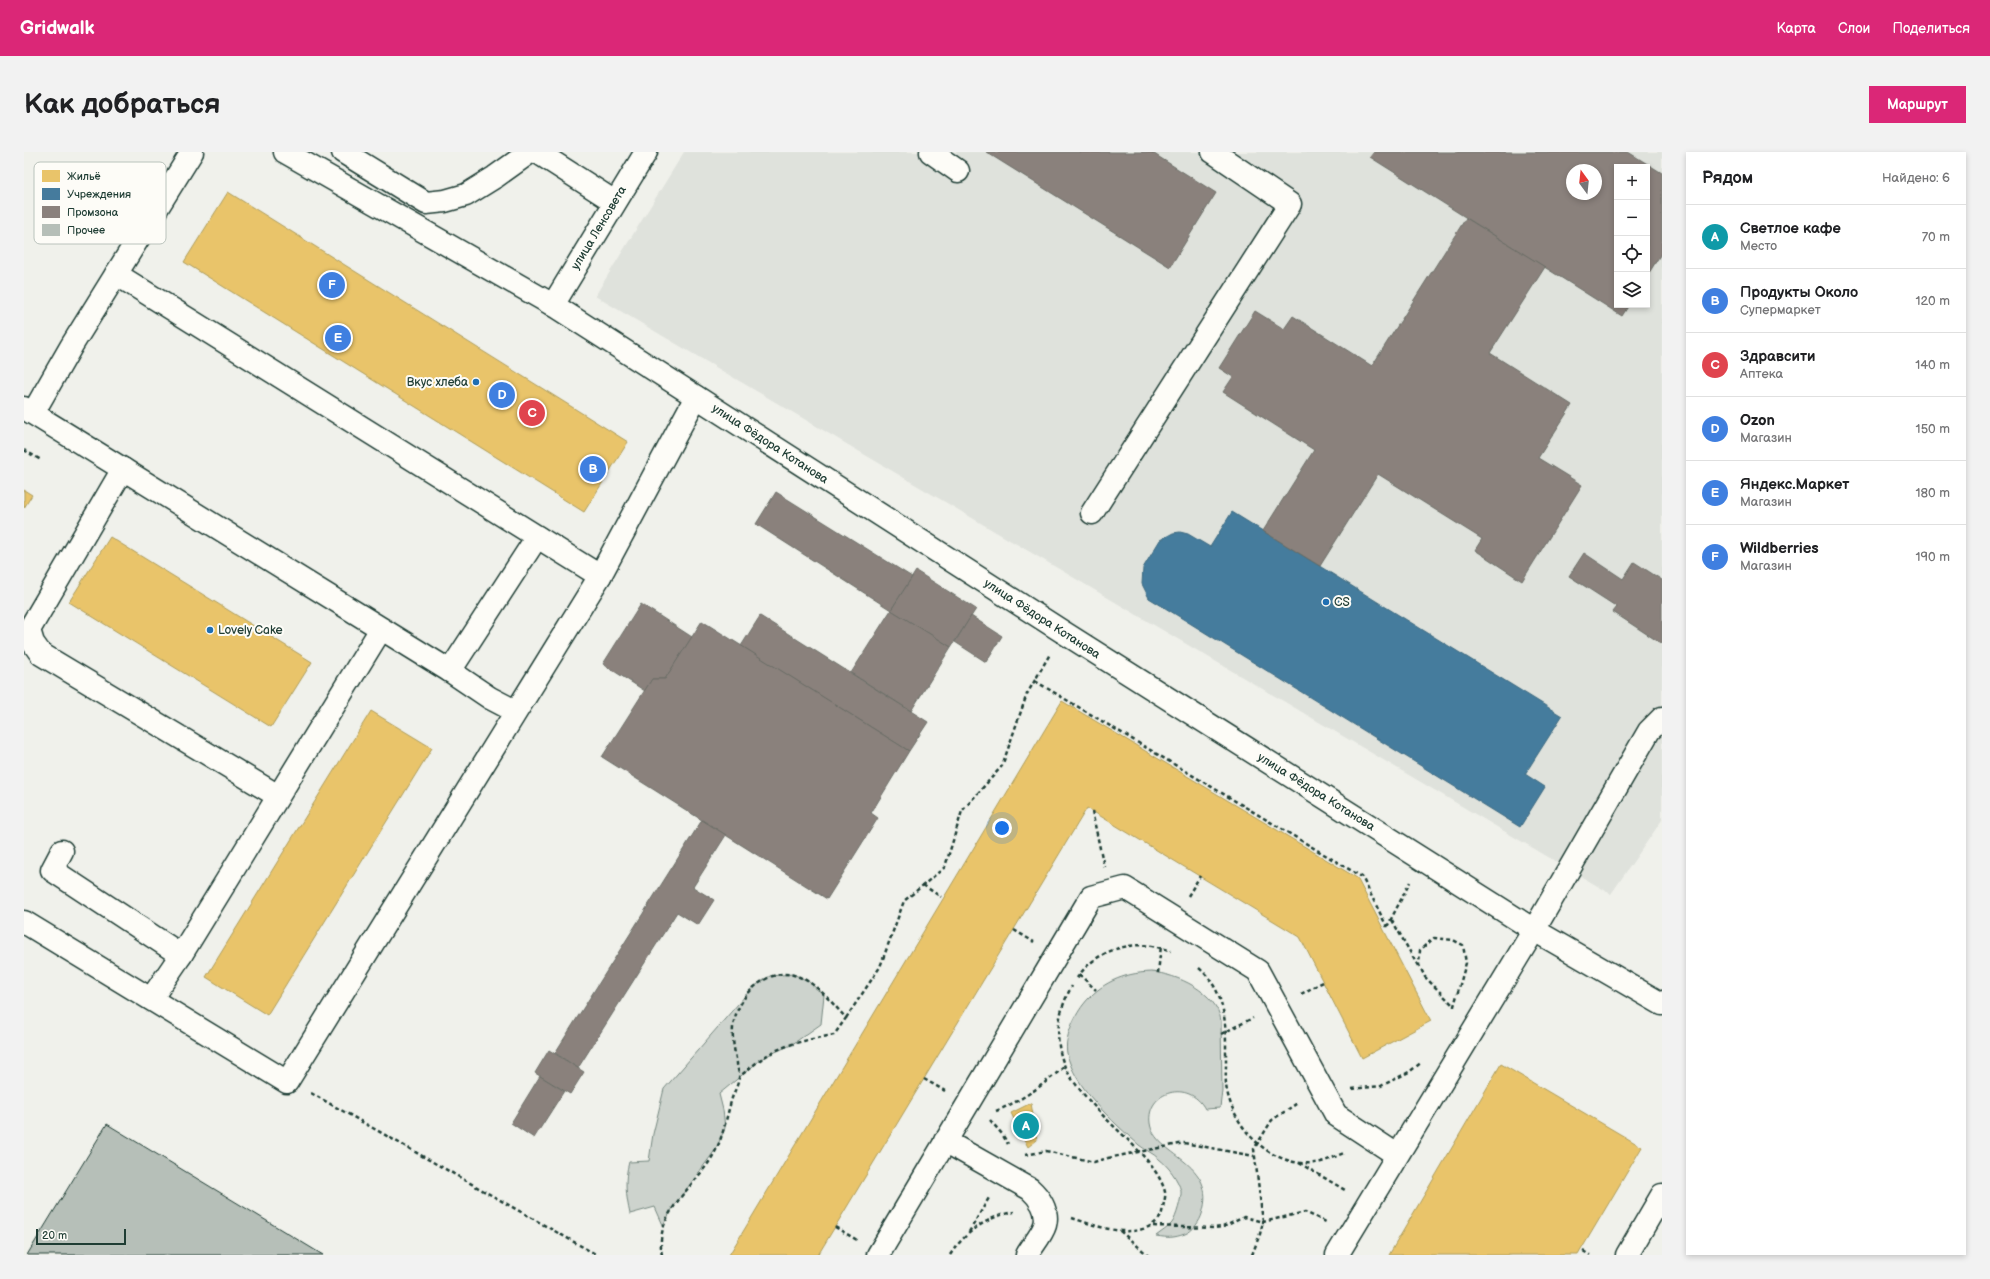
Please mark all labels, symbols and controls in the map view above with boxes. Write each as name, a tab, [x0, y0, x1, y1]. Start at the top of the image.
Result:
text: Gridwalk	[20, 17, 95, 40]
text: Карта	[1776, 20, 1816, 37]
text: Слои	[1838, 20, 1870, 37]
text: Поделиться	[1892, 20, 1970, 37]
button: Маршрут	[1869, 86, 1966, 123]
text: Как добраться	[24, 88, 221, 121]
legend	[34, 162, 166, 244]
north arrow	[1566, 164, 1602, 200]
map controls	[1614, 164, 1650, 308]
button: +	[1614, 164, 1650, 200]
text: Рядом	[1702, 168, 1753, 188]
text: Жильё	[67, 170, 101, 183]
text: Найдено: 6	[1882, 170, 1950, 186]
street label: улица Ленсовета	[568, 183, 630, 273]
text: Учреждения	[67, 188, 131, 201]
button: −	[1614, 200, 1650, 236]
text: Промзона	[67, 206, 119, 219]
text: Светлое кафе	[1740, 219, 1841, 238]
text: Прочее	[67, 224, 105, 237]
text: A	[1711, 229, 1719, 245]
text: 70 m	[1922, 229, 1950, 245]
button: locate	[1614, 236, 1650, 272]
text: Место	[1740, 238, 1777, 254]
pin: F	[319, 270, 345, 300]
button: layers	[1614, 272, 1650, 308]
text: Продукты Около	[1740, 283, 1858, 302]
text: B	[1710, 293, 1720, 309]
text: 120 m	[1915, 293, 1950, 309]
text: Супермаркет	[1740, 302, 1821, 318]
pin: E	[325, 323, 351, 353]
text: Здравсити	[1740, 347, 1816, 366]
text: C	[1710, 357, 1720, 373]
text: 140 m	[1915, 357, 1950, 373]
text: Аптека	[1740, 366, 1783, 382]
place label: Вкус хлеба	[407, 375, 468, 390]
marker: Вкус хлеба	[471, 377, 481, 387]
pin: D	[489, 380, 515, 410]
pin: C	[519, 398, 545, 428]
street label: улица Фёдора Котанова	[709, 401, 831, 487]
text: Ozon	[1740, 411, 1775, 430]
text: D	[1710, 421, 1720, 437]
text: 150 m	[1916, 421, 1950, 437]
text: Магазин	[1740, 430, 1792, 446]
pin: B	[580, 454, 606, 484]
text: Яндекс.Маркет	[1740, 475, 1849, 494]
text: E	[1711, 485, 1719, 501]
text: 180 m	[1915, 485, 1950, 501]
text: Магазин	[1740, 494, 1792, 510]
text: Wildberries	[1740, 539, 1819, 558]
text: F	[1711, 549, 1719, 565]
text: 190 m	[1916, 549, 1950, 565]
text: Магазин	[1740, 558, 1792, 574]
street label: улица Фёдора Котанова	[981, 576, 1103, 662]
place label: CS	[1334, 595, 1350, 610]
marker: CS	[1321, 597, 1331, 607]
place label: Lovely Cake	[218, 623, 283, 638]
marker: Lovely Cake	[205, 625, 215, 635]
street label: улица Фёдора Котанова	[1255, 750, 1377, 834]
your location	[992, 818, 1012, 838]
pin: A	[1013, 1111, 1039, 1141]
scale bar	[36, 1227, 126, 1246]
text: 20 m	[42, 1229, 67, 1242]

